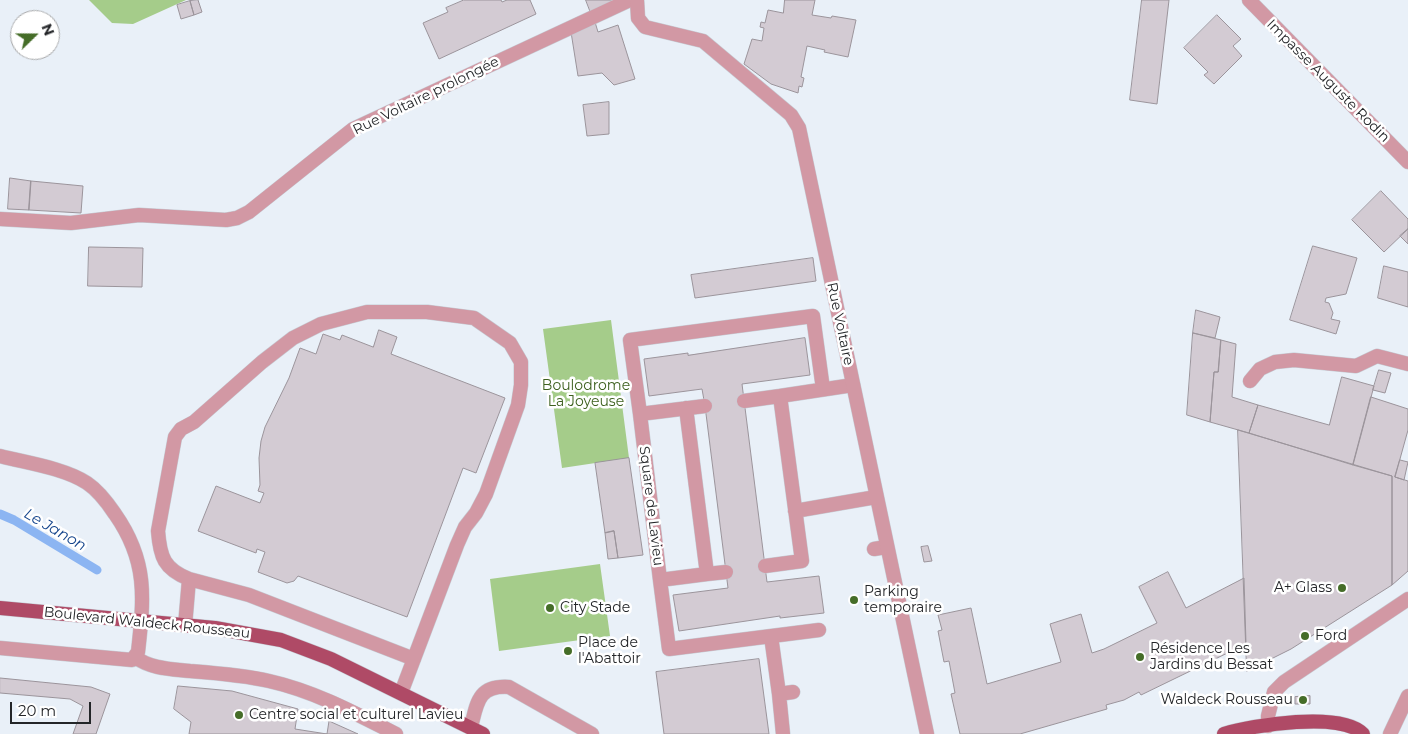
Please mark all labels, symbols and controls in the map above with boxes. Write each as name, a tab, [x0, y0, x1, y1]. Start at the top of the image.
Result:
north arrow	[10, 10, 60, 60]
street label: Impasse Auguste Rodin	[1263, 16, 1393, 146]
text: N	[38, 21, 58, 38]
street label: Rue Voltaire prolongée	[350, 53, 502, 139]
street label: Rue Voltaire	[823, 281, 857, 367]
park label: Boulodrome La Joyeuse	[542, 378, 630, 411]
street label: Square de Lavieu	[635, 445, 667, 567]
water label: Le Janon	[21, 505, 89, 555]
place label: A+ Glass	[1274, 580, 1332, 596]
marker: A+ Glass	[1336, 582, 1348, 594]
place label: Parking temporaire	[864, 584, 942, 616]
marker: Parking temporaire	[848, 594, 860, 606]
place label: City Stade	[560, 600, 630, 616]
marker: City Stade	[544, 602, 556, 614]
street label: Boulevard Waldeck Rousseau	[43, 604, 251, 642]
place label: Ford	[1315, 628, 1347, 644]
marker: Ford	[1299, 630, 1311, 642]
place label: Place de l'Abattoir	[578, 635, 641, 668]
place label: Résidence Les Jardins du Bessat	[1150, 641, 1273, 674]
marker: Place de l'Abattoir	[562, 645, 574, 657]
marker: Résidence Les Jardins du Bessat	[1134, 651, 1146, 663]
scale bar	[12, 692, 94, 724]
place label: Waldeck Rousseau	[1161, 692, 1293, 708]
marker: Waldeck Rousseau	[1297, 694, 1309, 706]
text: 20 m	[18, 701, 56, 720]
place label: Centre social et culturel Lavieu	[249, 707, 463, 723]
marker: Centre social et culturel Lavieu	[233, 709, 245, 721]

